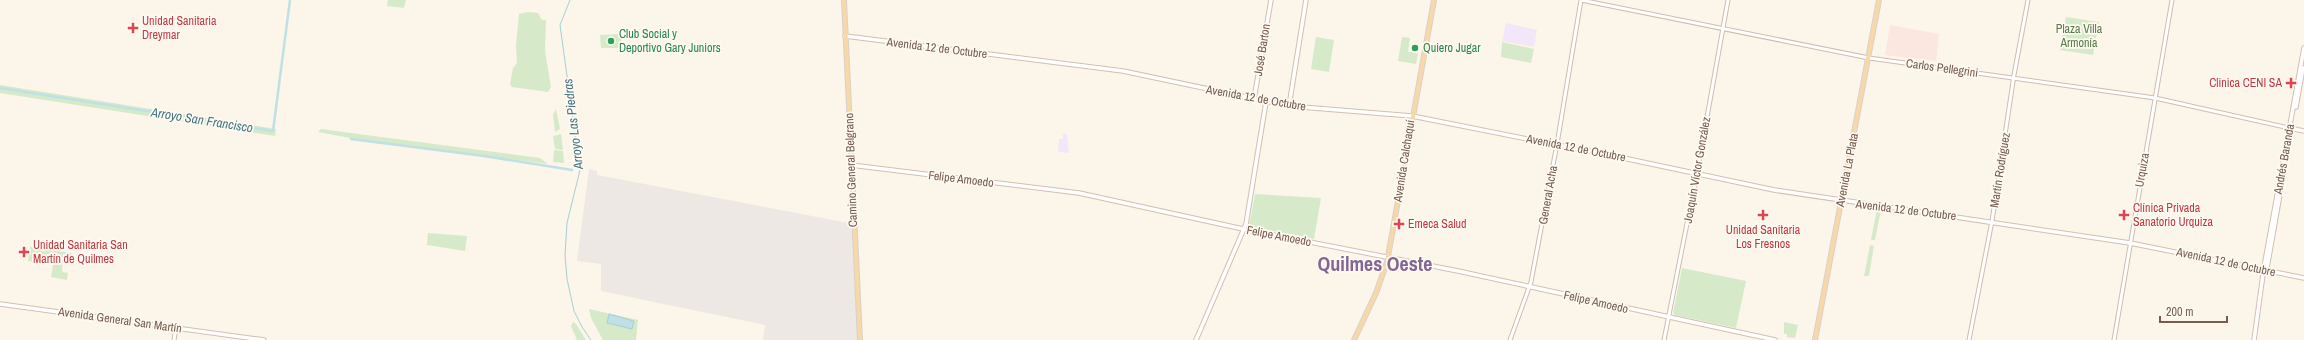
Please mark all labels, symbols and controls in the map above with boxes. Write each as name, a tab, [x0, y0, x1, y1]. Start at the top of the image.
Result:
place label: Unidad Sanitaria Dreymar	[142, 13, 217, 43]
park label: Plaza Villa Armonía	[2056, 21, 2103, 51]
marker: Unidad Sanitaria Dreymar	[127, 22, 139, 34]
street label: José Barton	[1250, 23, 1274, 77]
place label: Club Social y Deportivo Gary Juniors	[619, 26, 721, 56]
street label: Avenida 12 de Octubre	[885, 34, 988, 62]
marker: Club Social y Deportivo Gary Juniors	[606, 36, 616, 46]
place label: Quiero Jugar	[1423, 40, 1481, 56]
marker: Quiero Jugar	[1410, 43, 1420, 53]
street label: Carlos Pellegrini	[1905, 55, 1979, 81]
place label: Clinica CENI SA	[2209, 75, 2282, 91]
marker: Clinica CENI SA	[2285, 77, 2297, 89]
water label: Arroyo Las Piedras	[559, 78, 587, 171]
street label: Avenida 12 de Octubre	[1204, 81, 1307, 115]
water label: Arroyo San Francisco	[149, 103, 254, 136]
street label: Camino General Belgrano	[841, 113, 861, 227]
street label: Joaquín Víctor González	[1680, 116, 1714, 224]
street label: Avenida Calchaquí	[1389, 119, 1418, 204]
street label: Andrés Baranda	[2270, 122, 2298, 196]
street label: Avenida 12 de Octubre	[1524, 130, 1627, 165]
street label: Avenida La Plata	[1832, 131, 1862, 209]
street label: Martín Rodríguez	[1986, 131, 2014, 209]
street label: Urquiza	[2131, 151, 2153, 188]
street label: General Acha	[1535, 164, 1561, 226]
street label: Felipe Amoedo	[927, 167, 995, 191]
street label: Avenida 12 de Octubre	[1854, 196, 1957, 224]
place label: Clínica Privada Sanatorio Urquiza	[2133, 200, 2213, 230]
marker: Unidad Sanitaria Los Fresnos	[1757, 209, 1769, 221]
marker: Clínica Privada Sanatorio Urquiza	[2118, 209, 2130, 221]
place label: Emeca Salud	[1408, 216, 1467, 232]
marker: Emeca Salud	[1393, 218, 1405, 230]
street label: Felipe Amoedo	[1245, 222, 1313, 250]
place label: Unidad Sanitaria Los Fresnos	[1726, 222, 1801, 252]
place label: Unidad Sanitaria San Martín de Quilmes	[33, 237, 128, 267]
street label: Avenida 12 de Octubre	[2174, 243, 2277, 280]
marker: Unidad Sanitaria San Martín de Quilmes	[18, 246, 30, 258]
district label: Quilmes Oeste	[1318, 250, 1432, 277]
street label: Felipe Amoedo	[1562, 287, 1630, 317]
scale bar	[2160, 298, 2227, 324]
street label: Avenida General San Martín	[56, 303, 183, 337]
text: 200 m	[2166, 304, 2193, 320]

